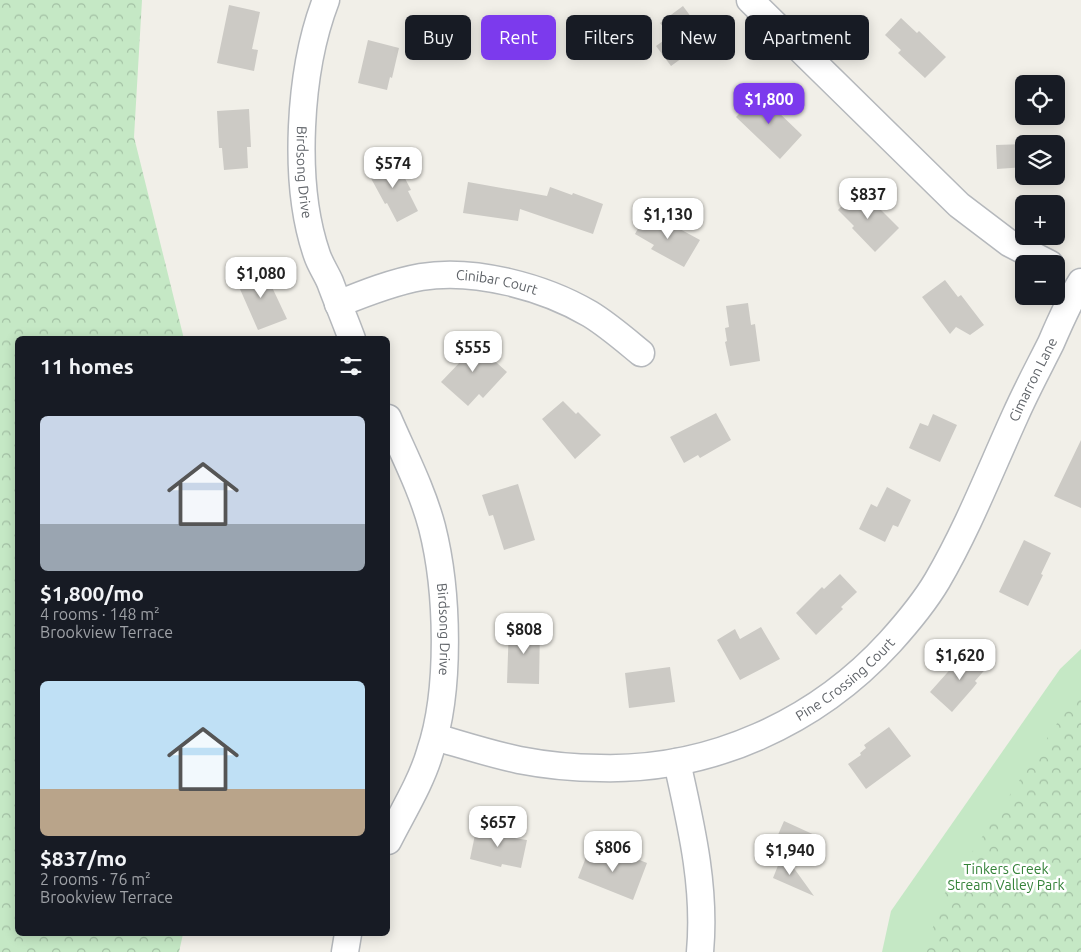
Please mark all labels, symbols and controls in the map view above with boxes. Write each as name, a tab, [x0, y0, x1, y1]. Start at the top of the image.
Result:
chip: Buy	[405, 15, 471, 60]
chip: Rent	[481, 15, 556, 60]
chip: Filters	[566, 15, 652, 60]
chip: New	[662, 15, 735, 60]
chip: Apartment	[745, 15, 869, 60]
map controls	[1015, 75, 1065, 305]
button: locate	[1015, 75, 1065, 125]
pin: $1,800	[728, 82, 810, 125]
text: $1,800	[744, 90, 794, 108]
street label: Birdsong Drive	[294, 126, 315, 220]
button: layers	[1015, 135, 1065, 185]
pin: $574	[363, 146, 423, 189]
text: $574	[375, 154, 411, 172]
pin: $837	[838, 178, 898, 220]
text: $837	[850, 185, 886, 203]
button: +	[1015, 195, 1065, 245]
pin: $1,130	[627, 198, 709, 240]
text: $1,130	[643, 205, 693, 223]
button: −	[1015, 255, 1065, 305]
pin: $1,080	[220, 256, 302, 299]
text: $1,080	[236, 264, 286, 282]
street label: Cinibar Court	[456, 267, 540, 298]
pin: $555	[443, 330, 503, 373]
street label: Cimarron Lane	[1006, 335, 1060, 424]
text: $555	[455, 338, 491, 356]
icon: filters	[337, 352, 365, 380]
text: 11 homes	[40, 354, 134, 378]
icon: home	[158, 449, 248, 539]
text: $1,800/mo	[40, 581, 144, 605]
street label: Birdsong Drive	[434, 582, 453, 676]
text: 4 rooms · 148 m²	[40, 605, 160, 623]
pin: $808	[494, 612, 554, 655]
text: $808	[506, 620, 542, 638]
text: Brookview Terrace	[40, 623, 173, 641]
street label: Pine Crossing Court	[793, 634, 898, 724]
pin: $1,620	[919, 638, 1001, 681]
text: $1,620	[935, 646, 985, 664]
icon: home	[158, 714, 248, 804]
pin: $657	[468, 806, 528, 848]
text: $657	[480, 813, 516, 831]
pin: $806	[583, 830, 643, 873]
pin: $1,940	[749, 834, 831, 876]
text: $806	[595, 838, 631, 856]
text: $1,940	[765, 841, 815, 859]
text: $837/mo	[40, 846, 127, 870]
park label: Tinkers Creek Stream Valley Park	[947, 861, 1065, 893]
text: 2 rooms · 76 m²	[40, 870, 151, 888]
text: Brookview Terrace	[40, 888, 173, 906]

